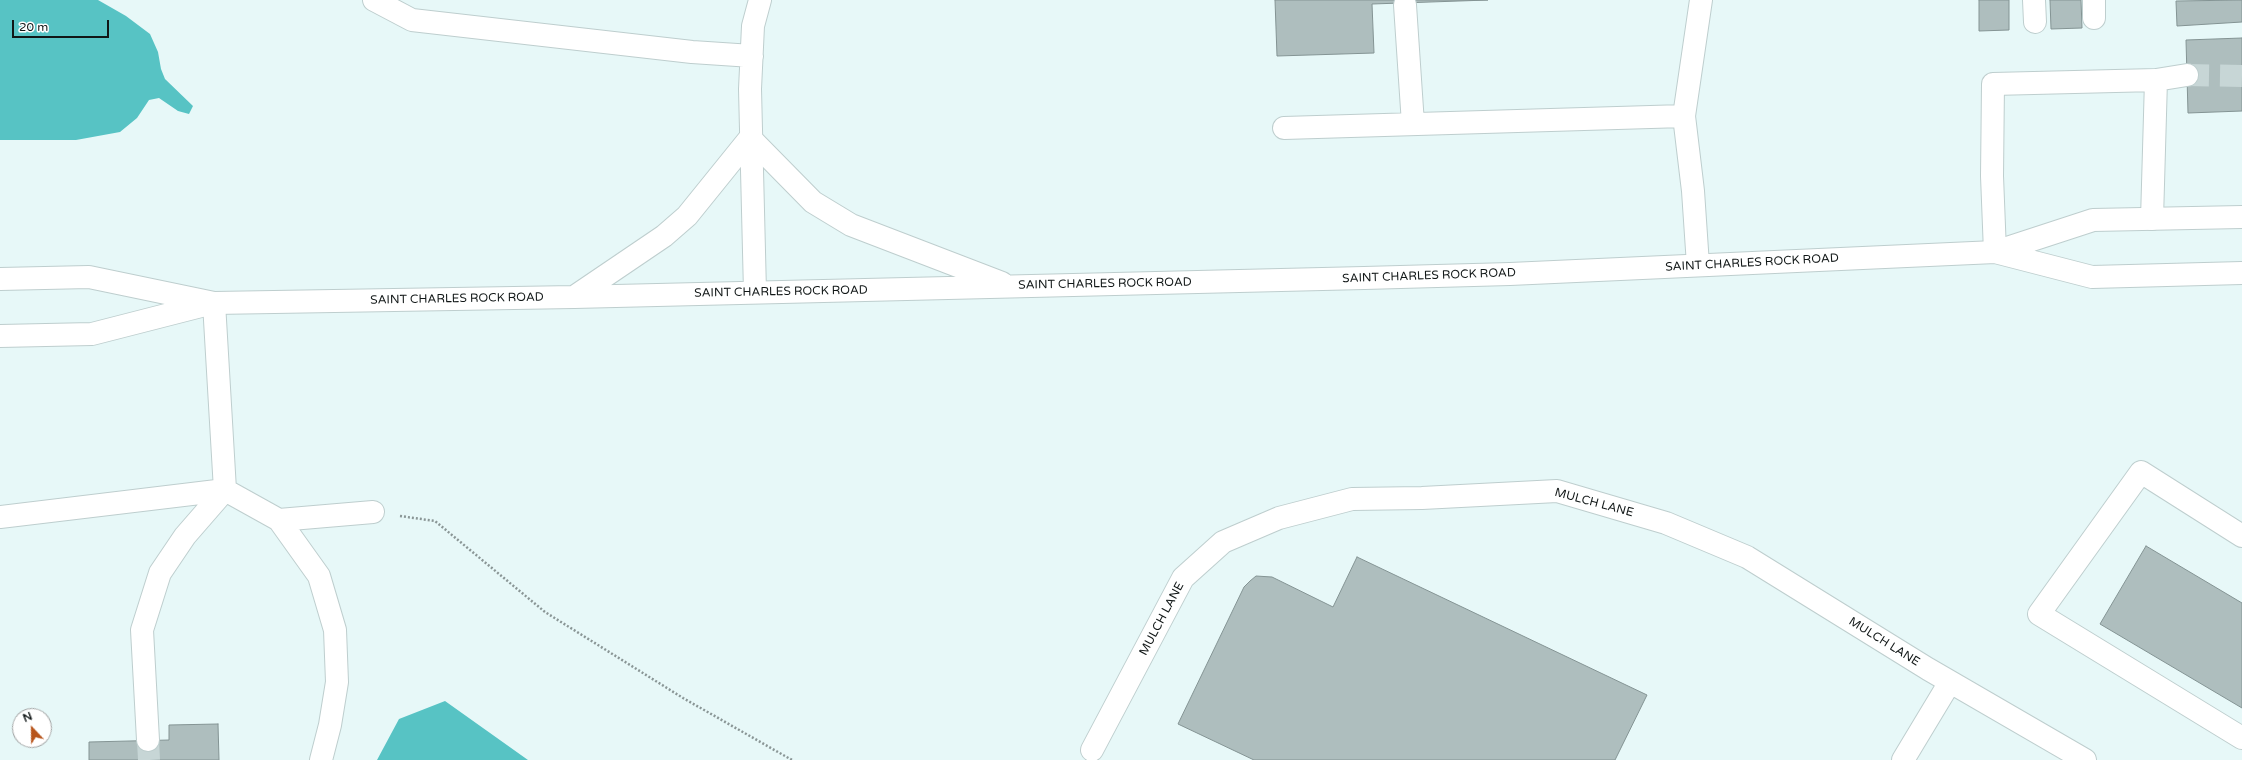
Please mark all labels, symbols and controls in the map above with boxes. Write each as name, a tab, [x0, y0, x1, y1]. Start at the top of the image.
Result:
scale bar	[14, 12, 111, 38]
text: 20 m	[19, 20, 48, 34]
street label: SAINT CHARLES ROCK ROAD	[1665, 251, 1839, 275]
street label: SAINT CHARLES ROCK ROAD	[1342, 266, 1516, 286]
street label: SAINT CHARLES ROCK ROAD	[1018, 275, 1192, 293]
street label: SAINT CHARLES ROCK ROAD	[694, 283, 868, 301]
street label: SAINT CHARLES ROCK ROAD	[370, 290, 544, 308]
street label: MULCH LANE	[1553, 486, 1635, 520]
street label: MULCH LANE	[1137, 580, 1187, 658]
street label: MULCH LANE	[1846, 614, 1922, 670]
north arrow	[12, 708, 52, 748]
text: N	[21, 710, 34, 725]

